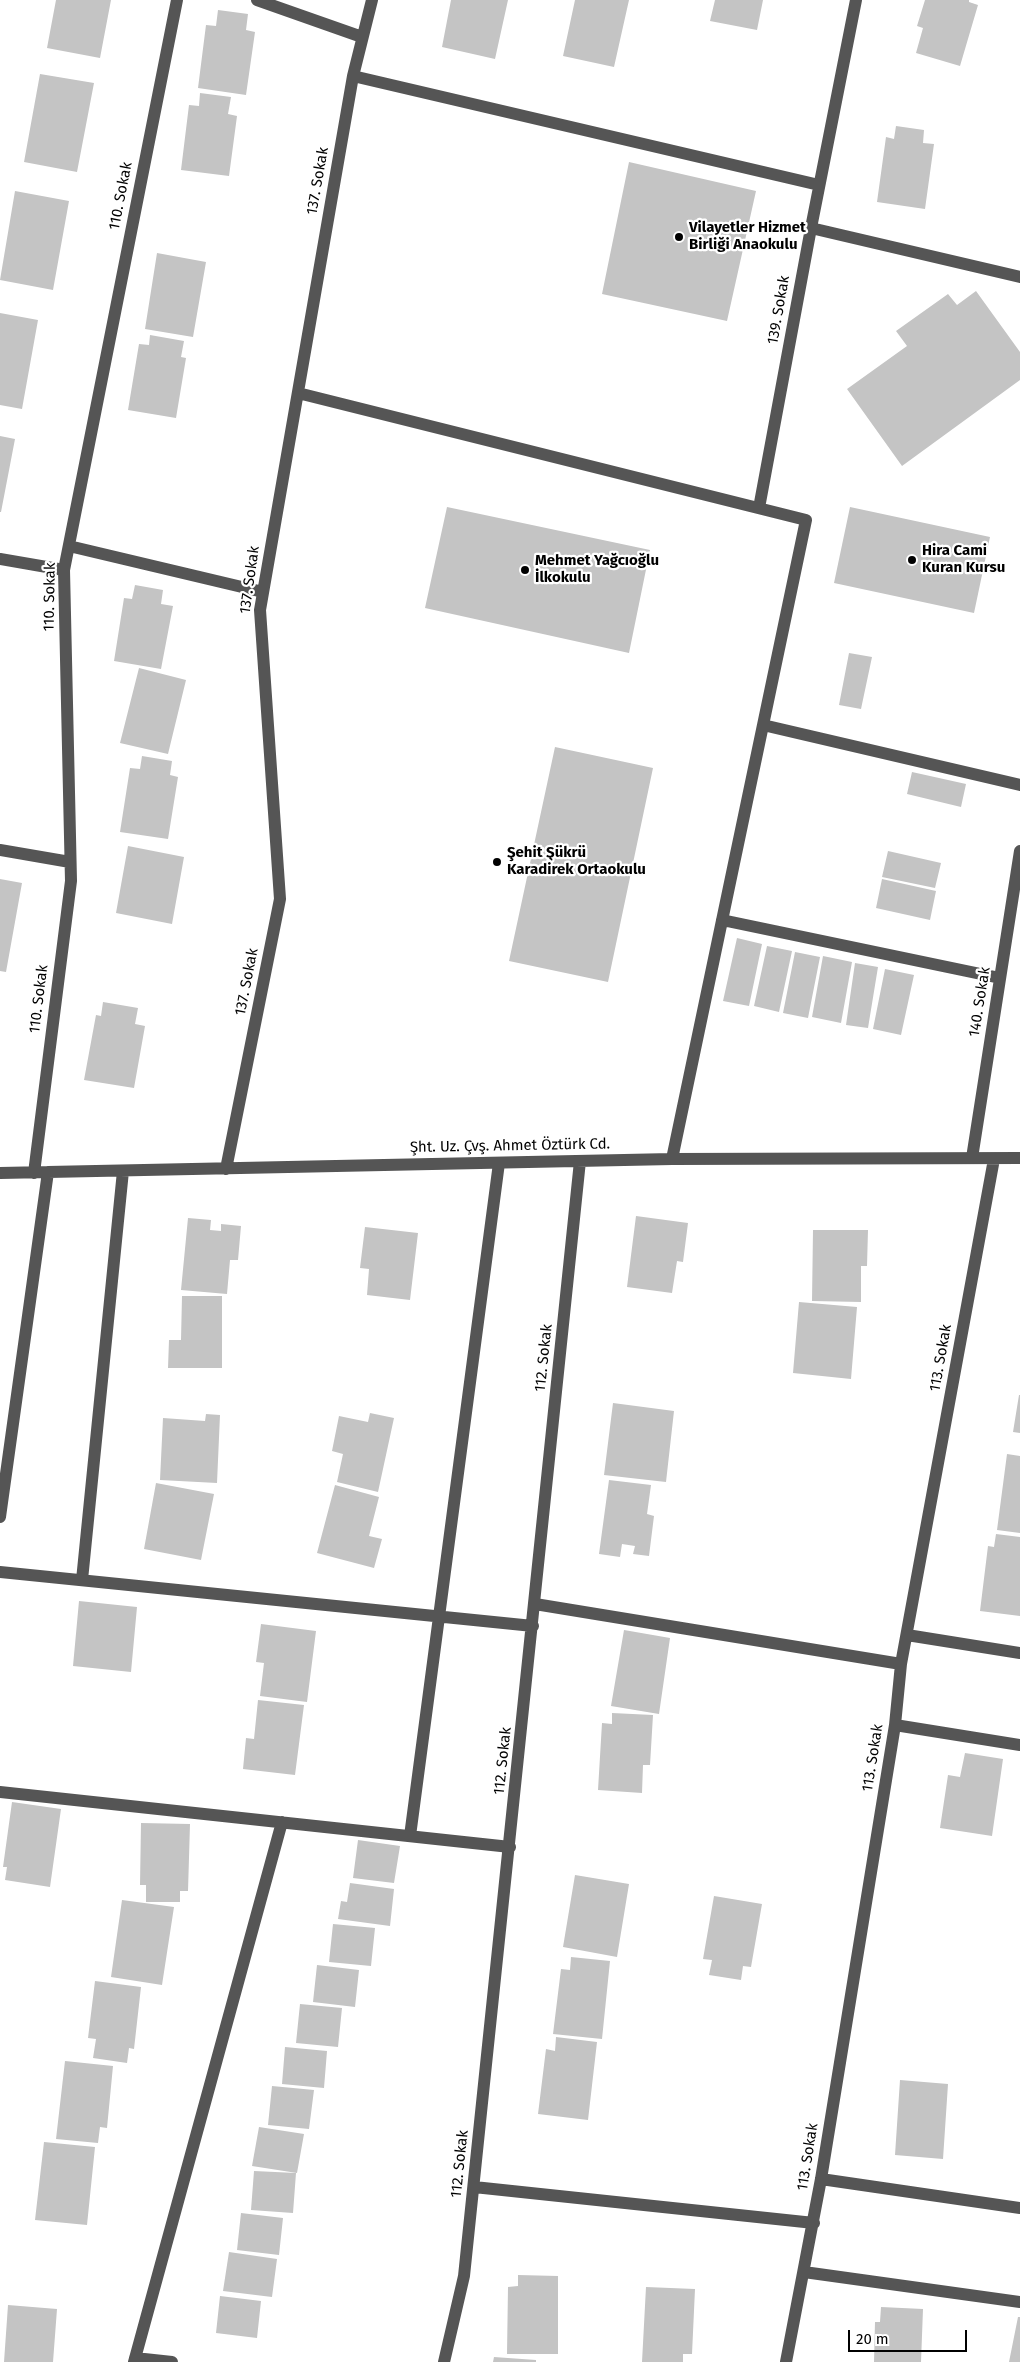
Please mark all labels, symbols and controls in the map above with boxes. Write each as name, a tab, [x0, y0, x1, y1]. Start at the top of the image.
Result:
street label: 137. Sokak	[303, 146, 333, 216]
street label: 110. Sokak	[106, 160, 136, 232]
place label: Vilayetler Hizmet Birliği Anaokulu	[689, 219, 806, 254]
marker: Vilayetler Hizmet Birliği Anaokulu	[673, 231, 685, 243]
street label: 139. Sokak	[764, 274, 794, 346]
place label: Hira Cami Kuran Kursu	[922, 542, 1005, 577]
street label: 137. Sokak	[236, 545, 264, 615]
place label: Mehmet Yağcıoğlu İlkokulu	[535, 552, 659, 587]
marker: Hira Cami Kuran Kursu	[906, 554, 918, 566]
street label: 110. Sokak	[40, 562, 60, 632]
marker: Mehmet Yağcıoğlu İlkokulu	[519, 564, 531, 576]
place label: Şehit Şükrü Karadirek Ortaokulu	[507, 844, 646, 879]
marker: Şehit Şükrü Karadirek Ortaokulu	[491, 856, 503, 868]
street label: 137. Sokak	[232, 947, 262, 1017]
street label: 110. Sokak	[26, 964, 52, 1034]
street label: 140. Sokak	[966, 966, 994, 1038]
street label: Şht. Uz. Çvş. Ahmet Öztürk Cd.	[410, 1135, 610, 1157]
street label: 112. Sokak	[531, 1323, 557, 1393]
street label: 113. Sokak	[926, 1323, 956, 1393]
street label: 113. Sokak	[859, 1723, 887, 1793]
street label: 112. Sokak	[490, 1726, 516, 1796]
street label: 113. Sokak	[794, 2122, 822, 2192]
street label: 112. Sokak	[447, 2129, 473, 2199]
scale bar	[850, 2320, 969, 2352]
text: 20 m	[856, 2330, 889, 2348]

